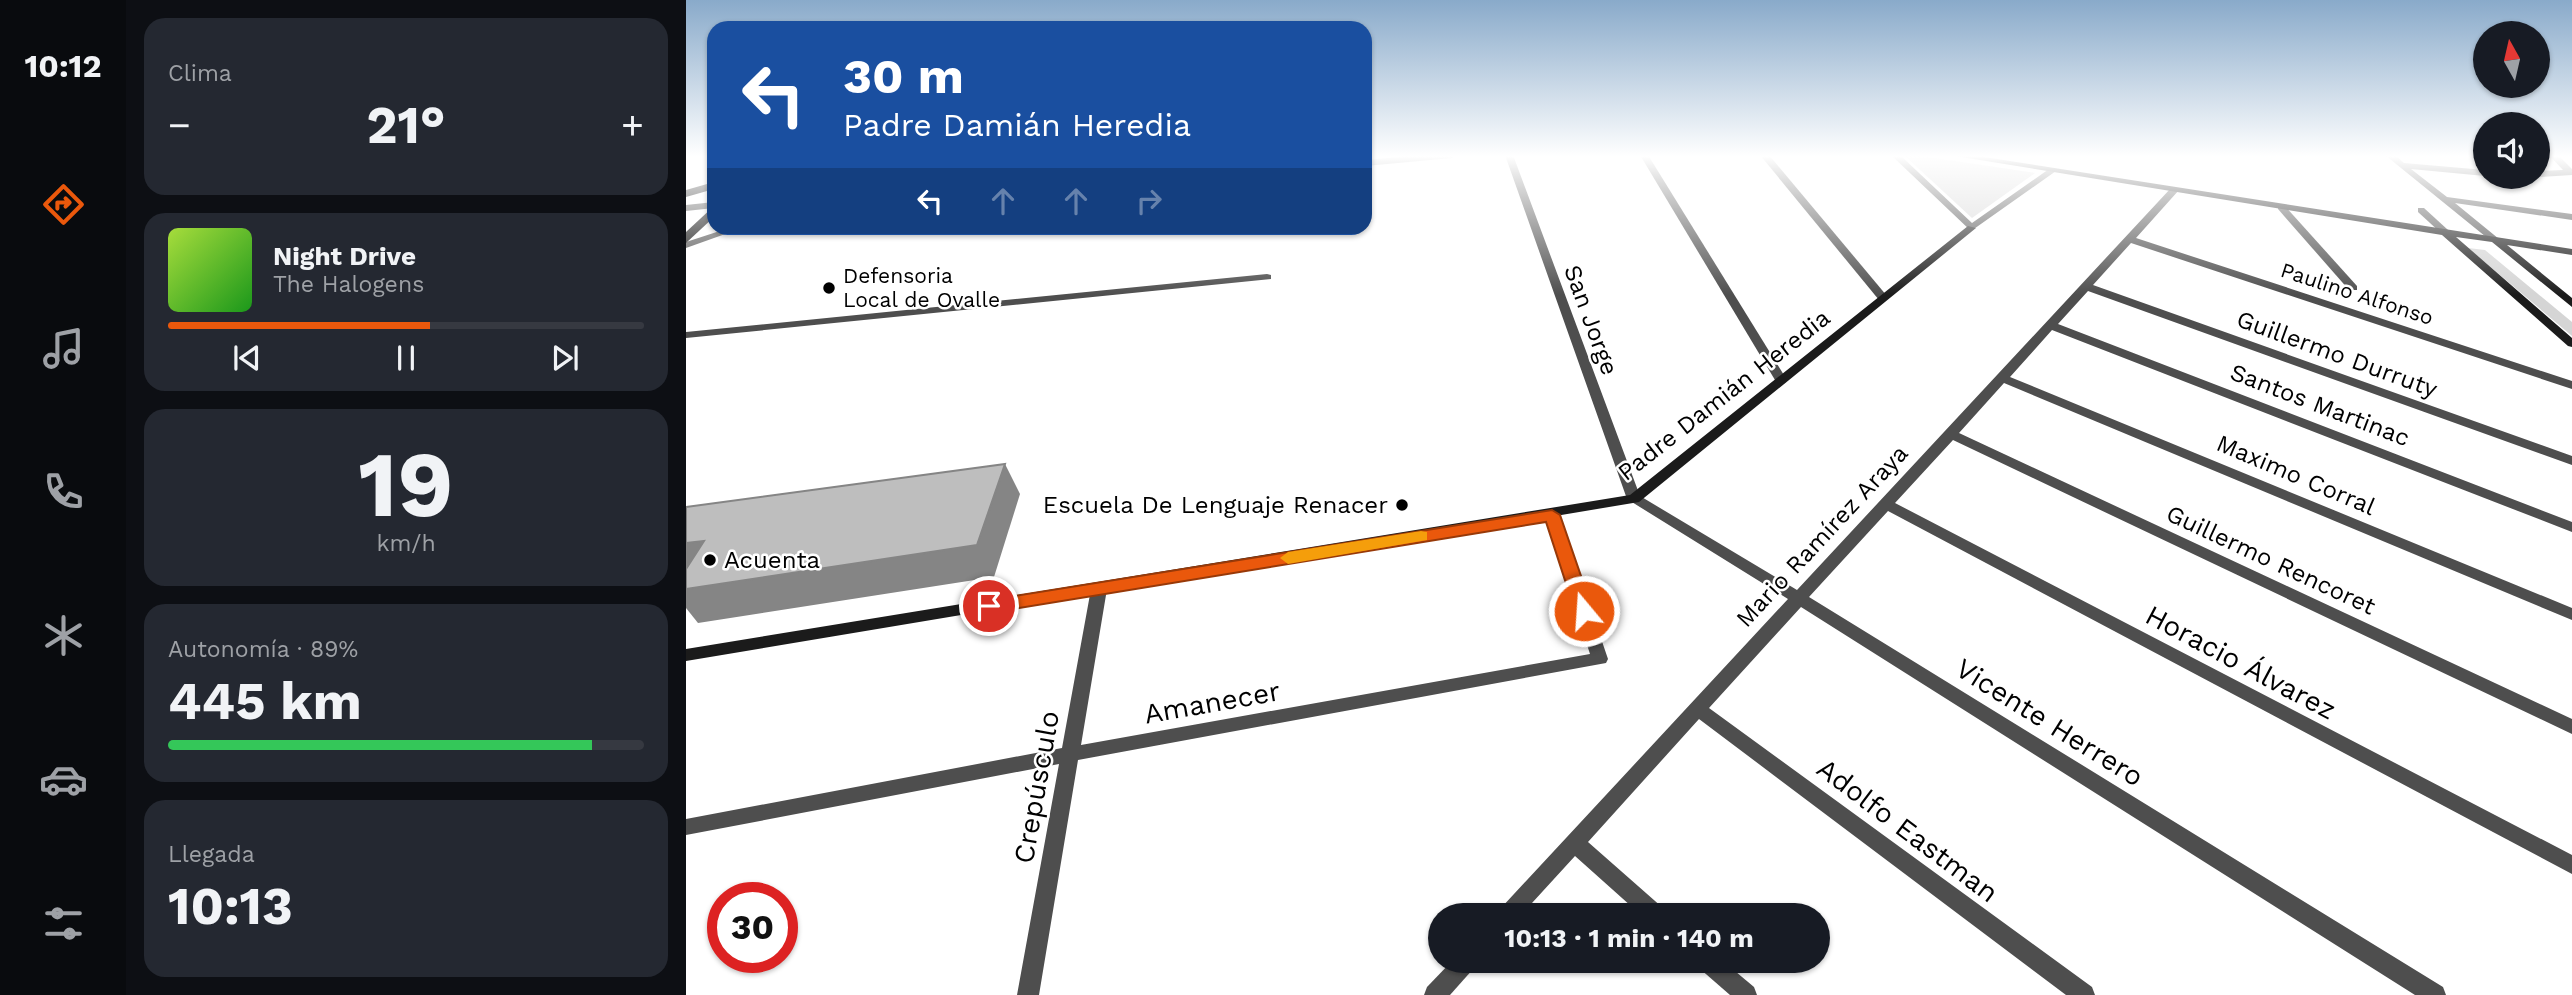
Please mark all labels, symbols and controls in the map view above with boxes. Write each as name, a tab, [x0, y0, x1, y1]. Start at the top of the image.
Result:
north arrow	[2473, 21, 2550, 98]
map controls	[2473, 21, 2550, 189]
text: 10:12	[25, 47, 101, 85]
text: 30 m	[843, 47, 964, 105]
icon: left	[728, 49, 819, 140]
text: Clima	[168, 60, 232, 87]
text: 21°	[366, 95, 446, 156]
text: −	[168, 103, 191, 147]
text: +	[621, 103, 644, 147]
text: Padre Damián Heredia	[843, 106, 1191, 144]
button: sound	[2473, 112, 2550, 189]
icon: directions	[39, 180, 88, 229]
icon: left	[911, 182, 949, 220]
icon: ahead	[984, 182, 1022, 220]
icon: ahead	[1057, 182, 1095, 220]
icon: right	[1130, 182, 1168, 220]
text: Night Drive	[273, 241, 416, 271]
street label: Paulino Alfonso	[2278, 257, 2437, 330]
street label: San Jorge	[1558, 261, 1624, 379]
place label: Defensoria Local de Ovalle	[843, 263, 1000, 312]
text: The Halogens	[273, 271, 424, 298]
marker: Defensoria Local de Ovalle	[821, 280, 837, 296]
street label: Padre Damián Heredia	[1613, 304, 1835, 486]
street label: Guillermo Durruty	[2233, 305, 2442, 403]
icon: music	[39, 324, 88, 373]
icon: previous	[228, 339, 266, 377]
icon: pause	[387, 339, 425, 377]
icon: next	[546, 339, 584, 377]
street label: Santos Martinac	[2226, 358, 2414, 452]
street label: Maximo Corral	[2212, 429, 2380, 521]
text: 19	[358, 431, 454, 538]
street label: Mario Ramírez Araya	[1730, 439, 1914, 633]
icon: phone	[39, 467, 88, 516]
place label: Escuela De Lenguaje Renacer	[1043, 491, 1388, 519]
marker: Escuela De Lenguaje Renacer	[1394, 497, 1410, 513]
street label: Guillermo Rencoret	[2162, 499, 2380, 621]
text: km/h	[376, 530, 436, 557]
place label: Acuenta	[724, 546, 820, 574]
marker: Acuenta	[702, 552, 718, 568]
position arrow	[1547, 574, 1621, 648]
pin	[959, 576, 1019, 636]
icon: arrive	[970, 587, 1008, 625]
street label: Horacio Álvarez	[2140, 598, 2342, 727]
icon: climate	[39, 611, 88, 660]
text: Autonomía · 89%	[168, 636, 358, 663]
street label: Vicente Herrero	[1950, 652, 2150, 793]
text: 445 km	[168, 671, 362, 732]
street label: Amanecer	[1141, 674, 1283, 731]
street label: Crepúsculo	[1007, 708, 1066, 866]
street label: Adolfo Eastman	[1811, 752, 2005, 909]
icon: car	[39, 755, 88, 804]
text: Llegada	[168, 841, 255, 868]
text: 10:13	[168, 876, 293, 937]
speed limit sign: 30	[707, 882, 798, 973]
icon: filters	[39, 899, 88, 948]
text: 10:13 · 1 min · 140 m	[1504, 923, 1754, 953]

